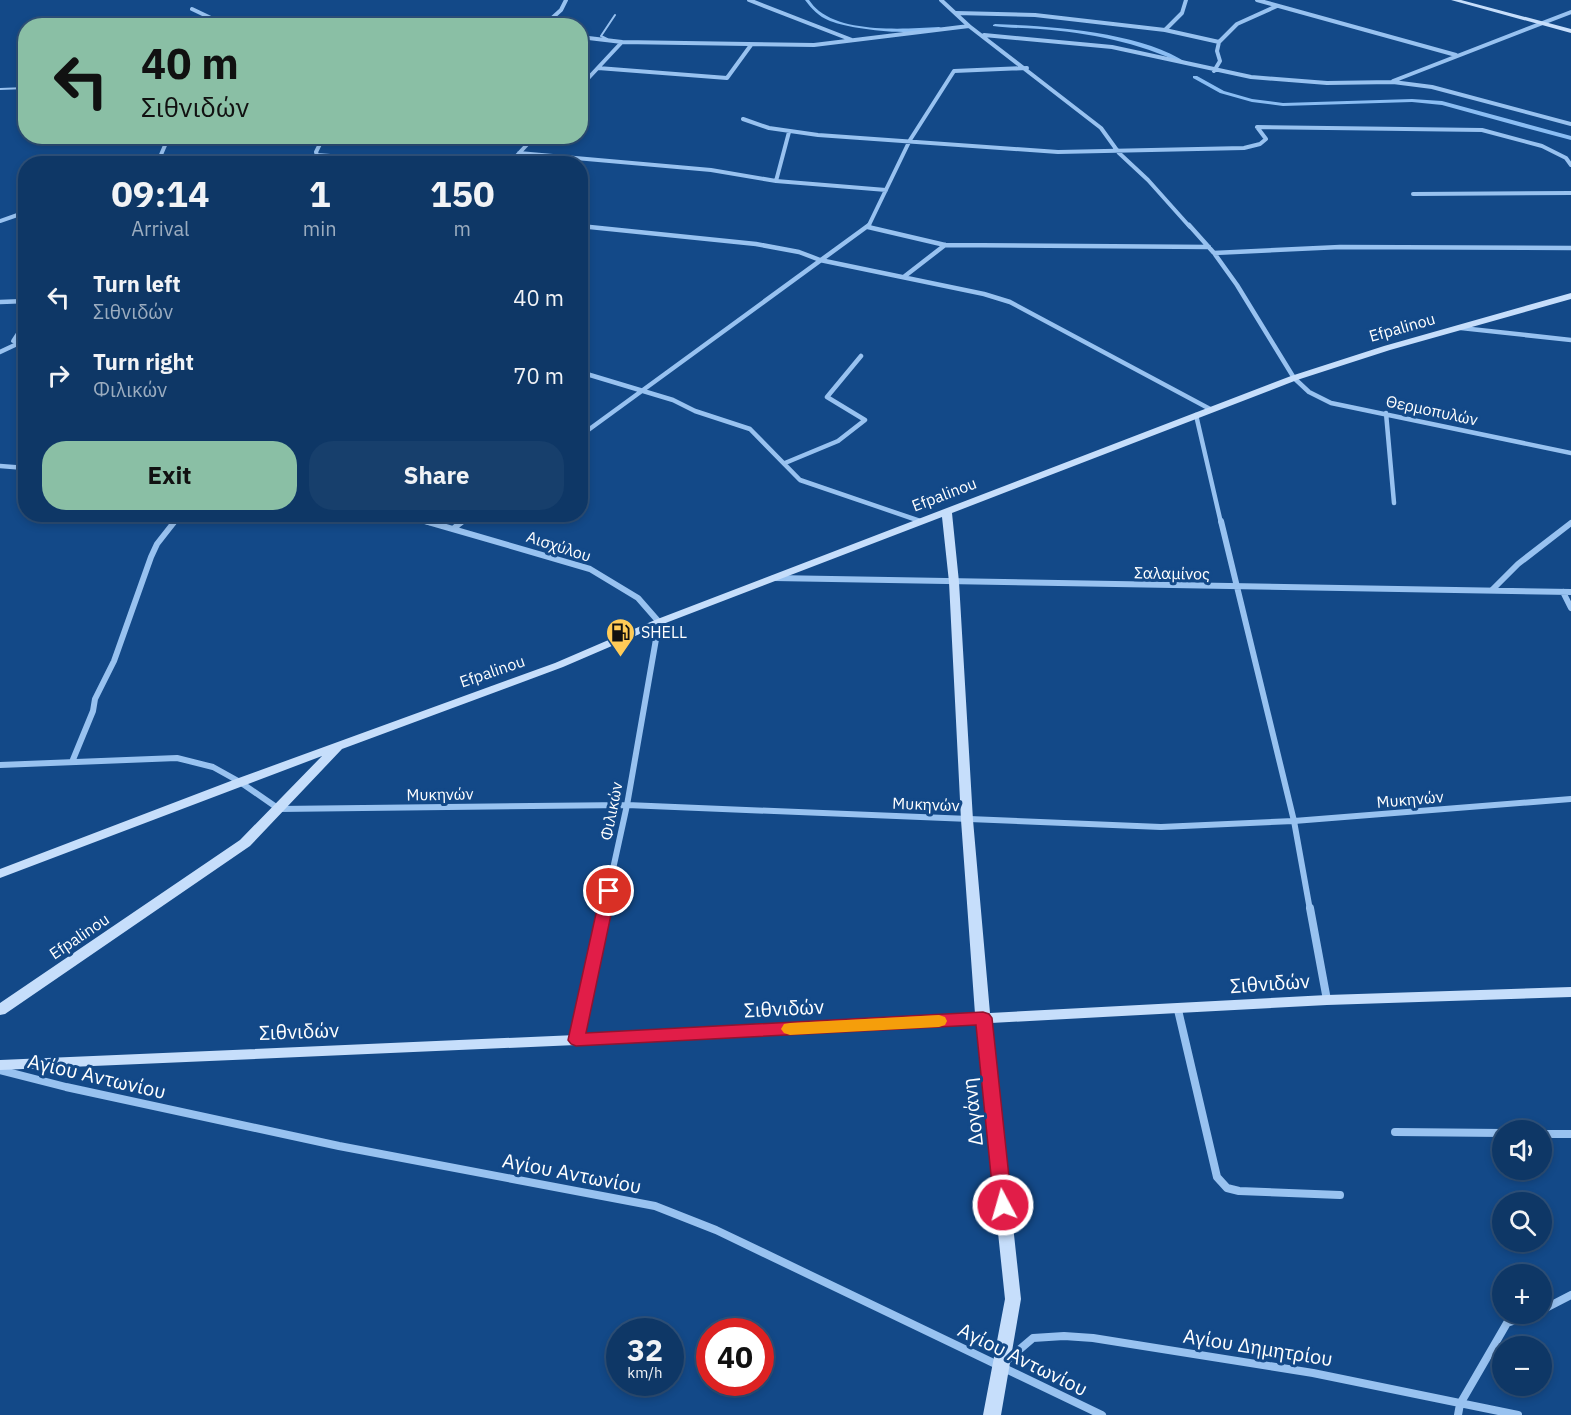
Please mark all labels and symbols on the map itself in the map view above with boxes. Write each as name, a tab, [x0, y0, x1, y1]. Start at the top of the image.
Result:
street label: Efpalinou	[1367, 308, 1437, 346]
street label: Θερμοπυλών	[1384, 391, 1480, 429]
street label: Efpalinou	[909, 473, 979, 515]
street label: Αισχύλου	[524, 526, 594, 566]
street label: Σαλαμίνος	[1134, 562, 1210, 584]
fuel station icon: SHELL	[604, 616, 636, 658]
place label: SHELL	[641, 622, 687, 642]
street label: Efpalinou	[457, 651, 527, 691]
street label: Φιλικών	[596, 780, 626, 842]
street label: Μυκηνών	[406, 783, 474, 805]
street label: Μυκηνών	[1376, 786, 1444, 812]
street label: Μυκηνών	[892, 793, 960, 815]
pin	[583, 865, 634, 916]
street label: Efpalinou	[45, 909, 113, 963]
street label: Σιθνιδών	[1229, 967, 1311, 999]
street label: Σιθνιδών	[743, 992, 825, 1024]
street label: Σιθνιδών	[258, 1016, 340, 1046]
street label: Αγίου Αντωνίου	[25, 1047, 169, 1105]
street label: Δογάνη	[955, 1076, 989, 1148]
street label: Αγίου Αντωνίου	[500, 1146, 644, 1200]
position arrow	[971, 1173, 1035, 1237]
street label: Αγίου Αντωνίου	[954, 1316, 1092, 1402]
speed limit sign: 40	[696, 1318, 774, 1396]
street label: Αγίου Δημητρίου	[1181, 1322, 1335, 1372]

